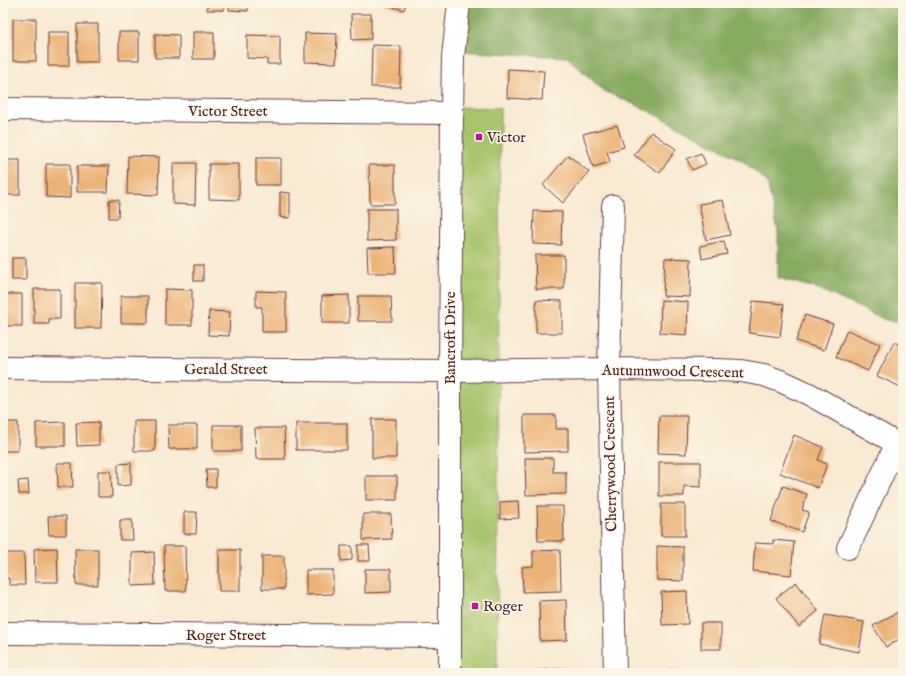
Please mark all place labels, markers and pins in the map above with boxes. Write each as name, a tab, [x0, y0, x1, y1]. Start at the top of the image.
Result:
place label: Victor	[486, 128, 526, 147]
marker: Victor	[474, 132, 484, 142]
place label: Roger	[483, 597, 523, 616]
marker: Roger	[470, 601, 480, 611]

